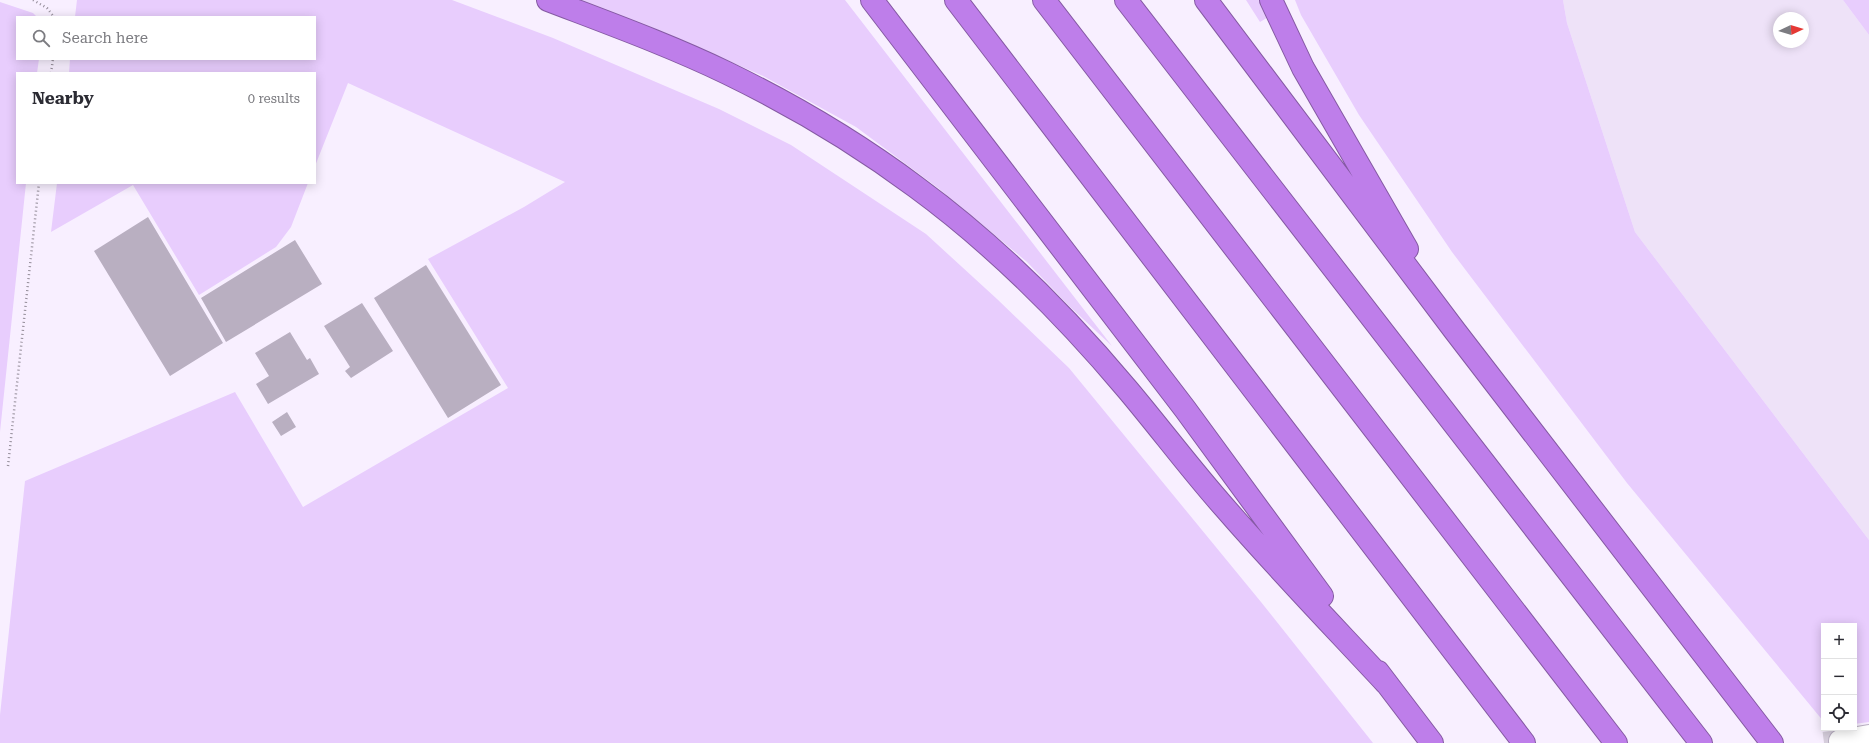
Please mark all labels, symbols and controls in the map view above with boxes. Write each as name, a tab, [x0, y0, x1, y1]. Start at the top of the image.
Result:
north arrow	[1773, 12, 1809, 48]
search box	[16, 16, 316, 60]
icon: search	[30, 27, 52, 49]
text: Search here	[62, 29, 148, 47]
text: Nearby	[32, 88, 94, 108]
text: 0 results	[248, 91, 300, 106]
map controls	[1821, 623, 1857, 731]
button: +	[1821, 623, 1857, 659]
button: −	[1821, 659, 1857, 695]
button: locate	[1821, 695, 1857, 731]

